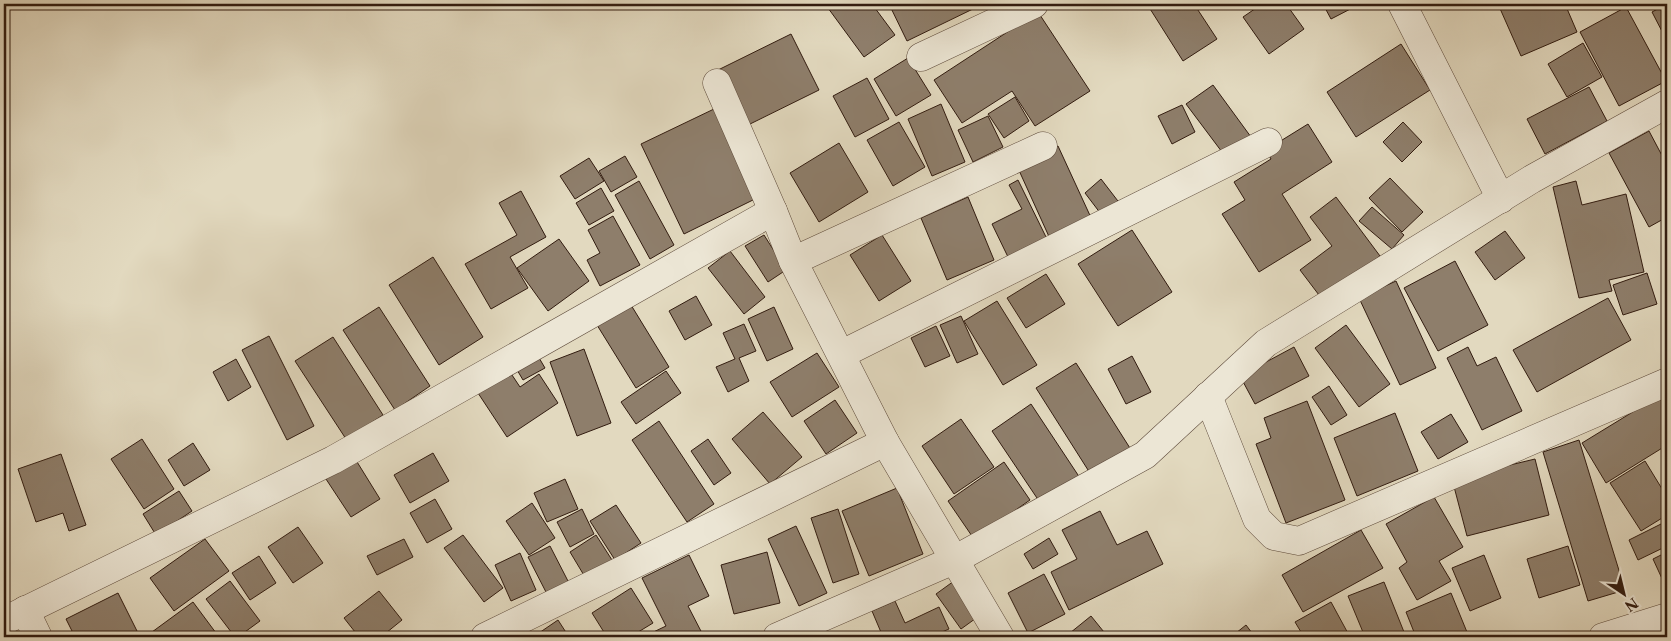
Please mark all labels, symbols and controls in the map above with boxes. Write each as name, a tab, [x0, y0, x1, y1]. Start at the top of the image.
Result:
north arrow	[1598, 568, 1648, 618]
text: N	[1621, 594, 1642, 616]

